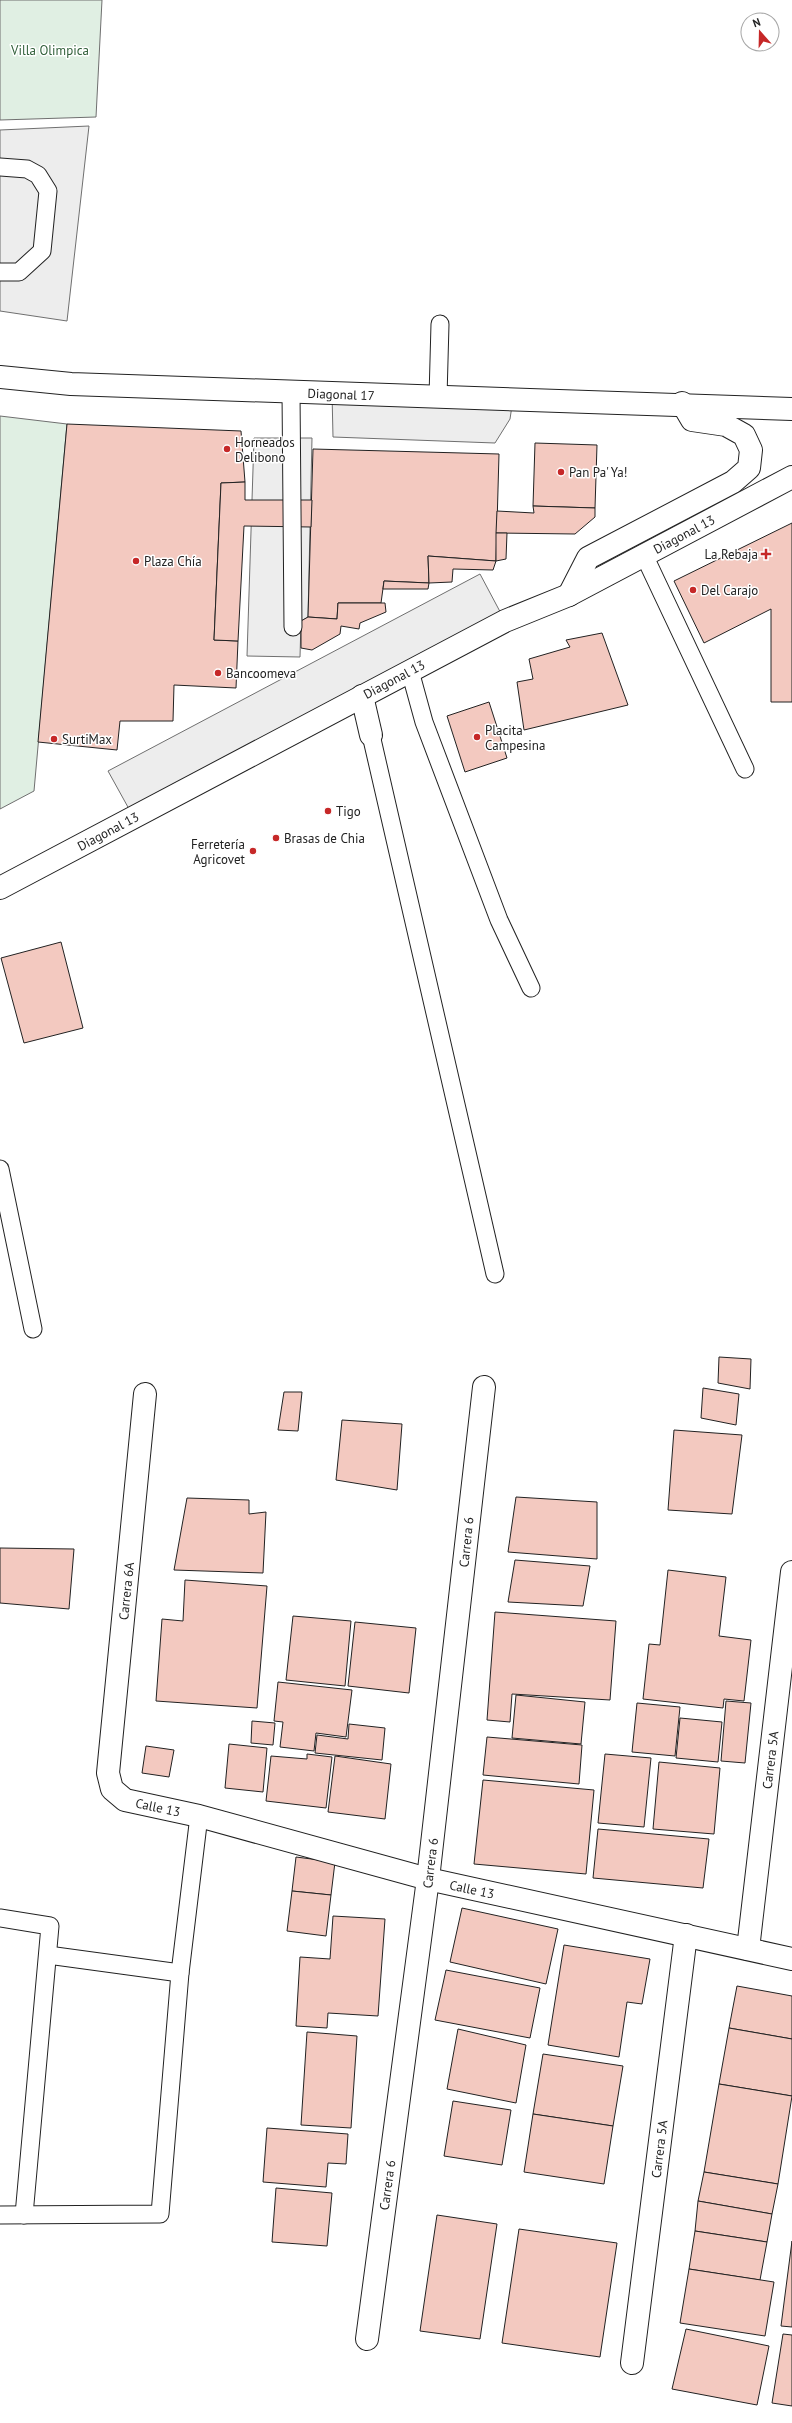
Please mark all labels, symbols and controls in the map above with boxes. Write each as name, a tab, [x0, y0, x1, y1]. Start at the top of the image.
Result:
north arrow	[740, 12, 780, 52]
text: N	[751, 15, 762, 30]
park label: Villa Olimpica	[10, 42, 89, 59]
street label: Diagonal 17	[307, 385, 375, 404]
place label: Horneados Delibono	[235, 434, 295, 466]
marker: Horneados Delibono	[222, 444, 232, 454]
place label: Pan Pa' Ya!	[569, 464, 628, 481]
marker: Pan Pa' Ya!	[556, 467, 566, 477]
street label: Diagonal 13	[650, 511, 718, 558]
place label: La Rebaja	[705, 546, 758, 563]
marker: La Rebaja	[761, 549, 771, 559]
place label: Plaza Chía	[144, 553, 202, 570]
marker: Plaza Chía	[131, 556, 141, 566]
place label: Del Carajo	[701, 582, 758, 599]
marker: Del Carajo	[688, 585, 698, 595]
street label: Diagonal 13	[360, 656, 428, 703]
place label: Bancoomeva	[226, 665, 296, 682]
marker: Bancoomeva	[213, 668, 223, 678]
place label: Placita Campesina	[485, 722, 545, 754]
place label: SurtiMax	[62, 731, 112, 748]
marker: Placita Campesina	[472, 732, 482, 742]
marker: SurtiMax	[49, 734, 59, 744]
place label: Tigo	[336, 803, 361, 820]
marker: Tigo	[323, 806, 333, 816]
street label: Diagonal 13	[74, 808, 142, 855]
place label: Brasas de Chia	[284, 830, 365, 847]
marker: Brasas de Chia	[271, 833, 281, 843]
place label: Ferretería Agricovet	[191, 836, 246, 868]
marker: Ferretería Agricovet	[248, 846, 258, 856]
street label: Carrera 6	[455, 1516, 478, 1568]
street label: Carrera 6A	[115, 1561, 138, 1621]
street label: Carrera 5A	[759, 1730, 783, 1790]
street label: Calle 13	[134, 1794, 182, 1821]
street label: Carrera 6	[419, 1837, 442, 1889]
street label: Calle 13	[448, 1876, 496, 1903]
street label: Carrera 5A	[648, 2119, 672, 2179]
street label: Carrera 6	[376, 2159, 399, 2211]

